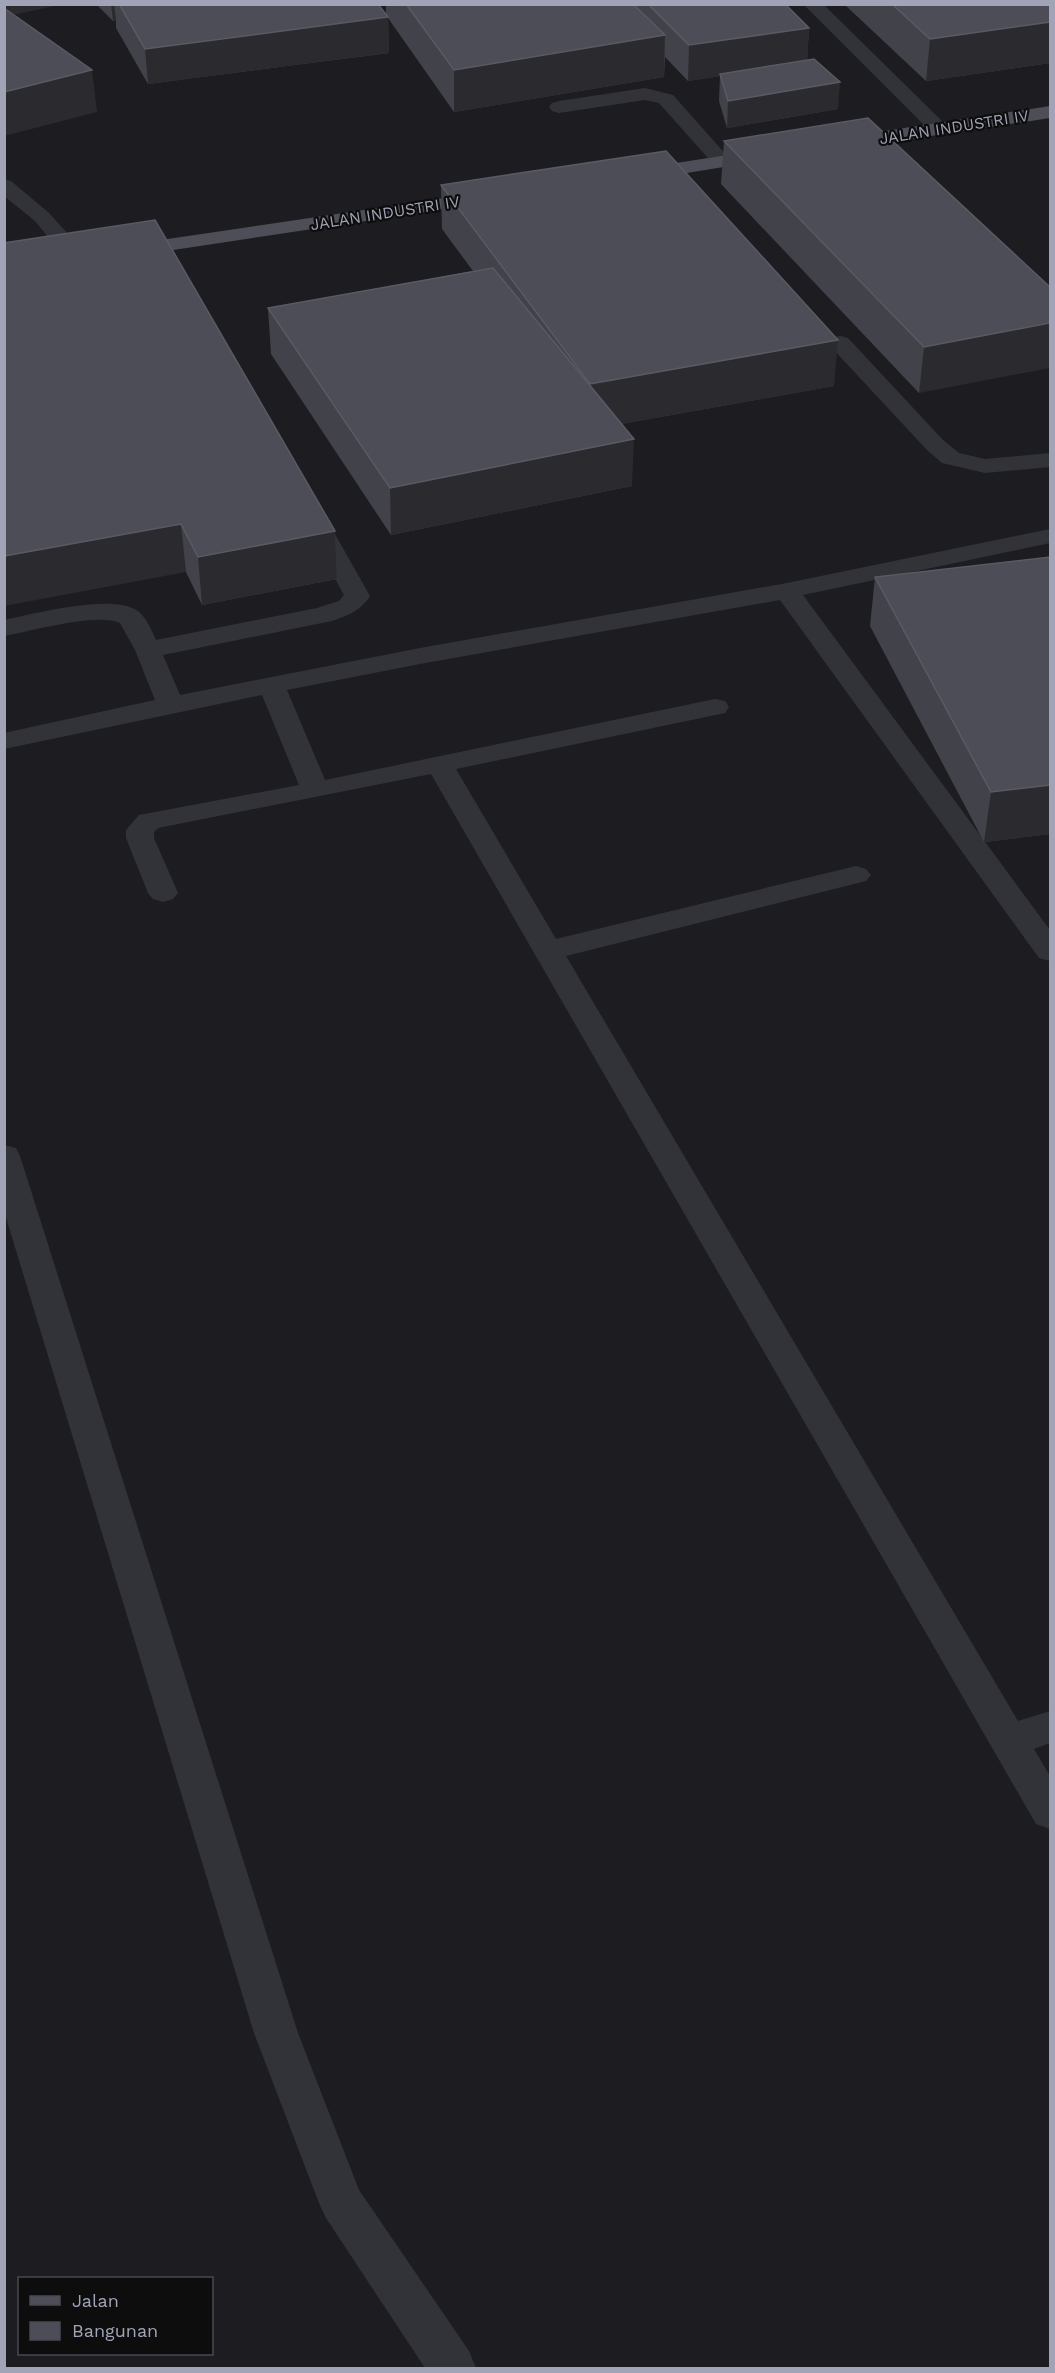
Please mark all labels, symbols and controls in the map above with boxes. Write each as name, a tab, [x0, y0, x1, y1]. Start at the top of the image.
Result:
street label: JALAN INDUSTRI IV	[878, 106, 1030, 148]
street label: JALAN INDUSTRI IV	[309, 192, 461, 234]
legend	[18, 2277, 213, 2355]
text: Jalan	[72, 2290, 119, 2311]
text: Bangunan	[72, 2320, 158, 2341]

